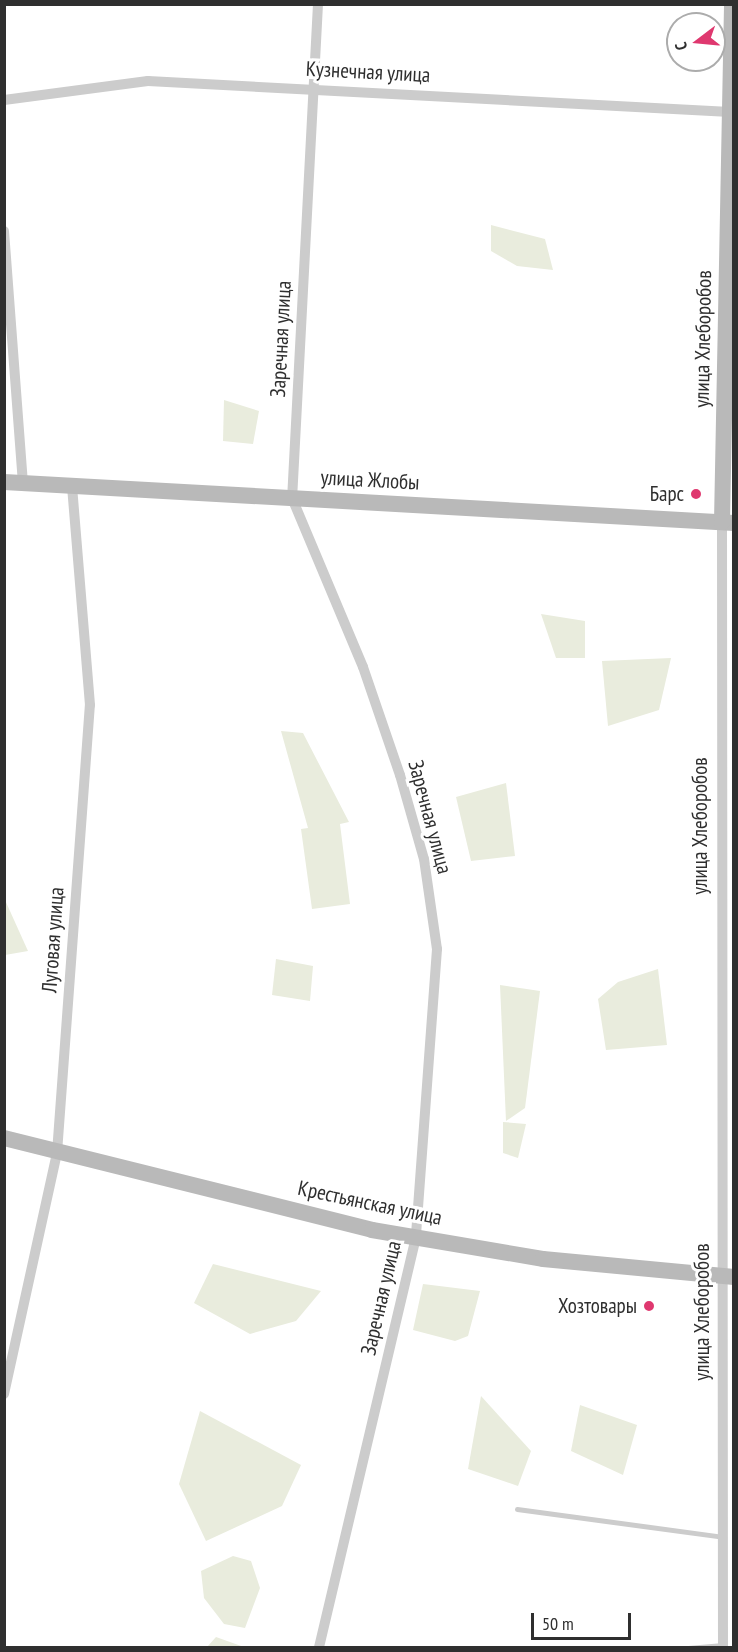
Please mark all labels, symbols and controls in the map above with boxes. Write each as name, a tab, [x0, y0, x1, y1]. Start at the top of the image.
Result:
north arrow	[666, 12, 726, 72]
text: С	[670, 40, 691, 53]
street label: Кузнечная улица	[305, 56, 431, 88]
street label: улица Хлеборобов	[689, 270, 717, 408]
street label: Заречная улица	[265, 280, 297, 398]
street label: улица Жлобы	[320, 465, 420, 495]
place label: Барс	[650, 481, 684, 507]
marker: Барс	[689, 487, 703, 501]
street label: Заречная улица	[403, 757, 457, 877]
street label: улица Хлеборобов	[687, 757, 713, 895]
street label: Луговая улица	[37, 886, 69, 994]
street label: Крестьянская улица	[296, 1175, 444, 1231]
street label: Заречная улица	[356, 1238, 406, 1358]
street label: улица Хлеборобов	[689, 1243, 715, 1381]
place label: Хозтовары	[558, 1293, 637, 1319]
marker: Хозтовары	[642, 1299, 656, 1313]
scale bar	[534, 1601, 634, 1639]
text: 50 m	[542, 1612, 574, 1635]

